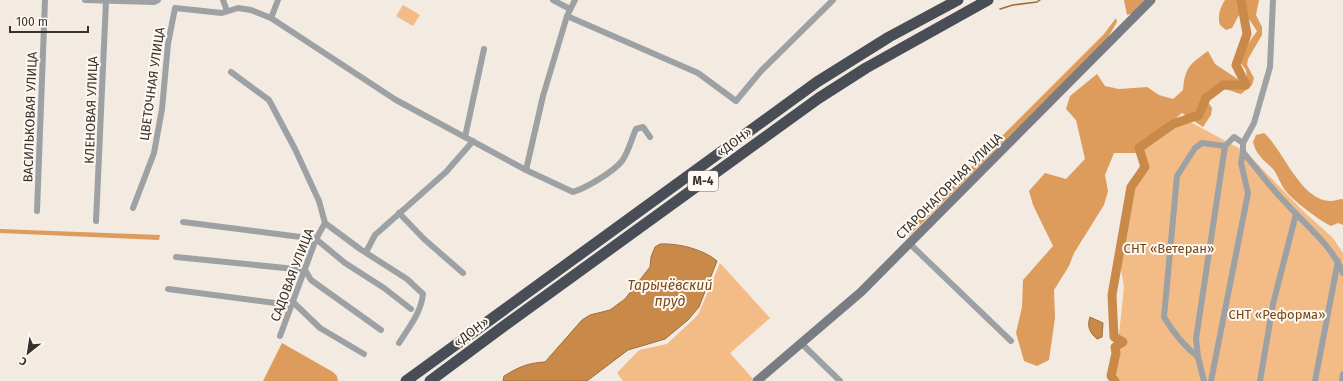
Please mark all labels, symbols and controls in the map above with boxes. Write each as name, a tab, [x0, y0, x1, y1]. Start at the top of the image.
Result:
scale bar	[10, 8, 88, 34]
text: 100 m	[16, 15, 48, 29]
street label: ЦВЕТОЧНАЯ УЛИЦА	[137, 26, 167, 142]
street label: ВАСИЛЬКОВАЯ УЛИЦА	[20, 51, 40, 183]
street label: КЛЕНОВАЯ УЛИЦА	[82, 55, 100, 164]
street label: «ДОН»	[713, 124, 755, 160]
street label: СТАРОНАГОРНАЯ УЛИЦА	[893, 129, 1006, 242]
road number: М-4	[688, 171, 718, 191]
street label: САДОВАЯ УЛИЦА	[267, 226, 317, 324]
park label: СНТ «Ветеран»	[1124, 241, 1214, 256]
water label: Тарычёвский пруд	[628, 277, 712, 310]
park label: СНТ «Реформа»	[1228, 307, 1326, 322]
street label: «ДОН»	[450, 314, 492, 350]
north arrow	[8, 333, 48, 373]
text: С	[17, 354, 29, 368]

